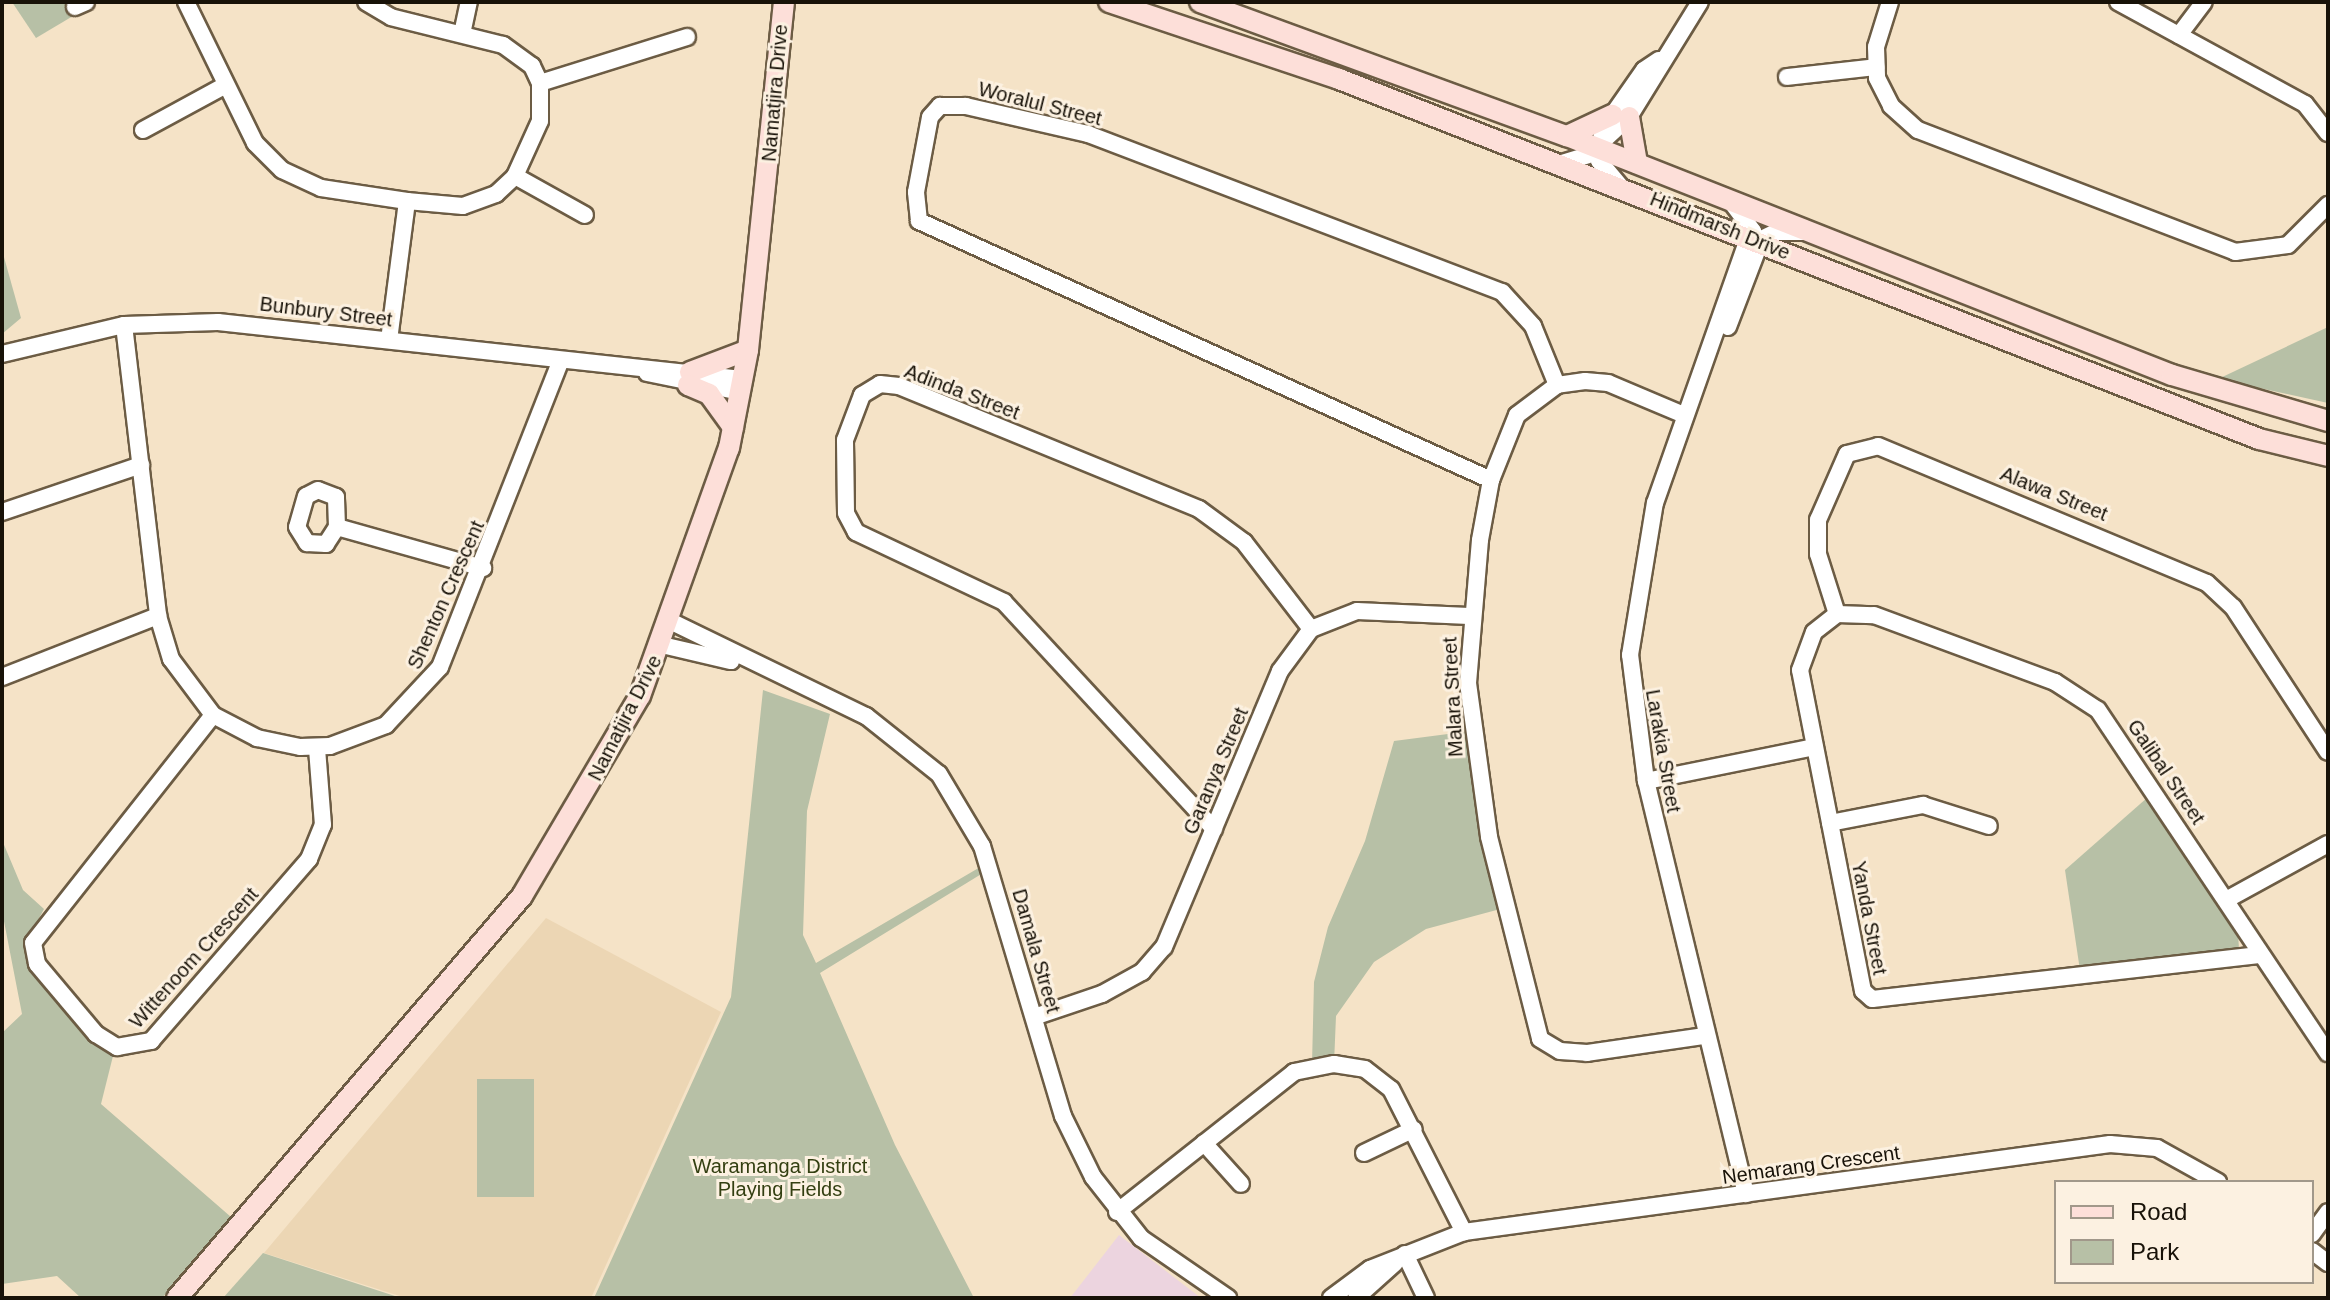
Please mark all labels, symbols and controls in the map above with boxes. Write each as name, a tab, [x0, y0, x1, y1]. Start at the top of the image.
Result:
street label: Namatjira Drive	[757, 23, 793, 163]
street label: Woralul Street	[976, 77, 1104, 131]
street label: Hindmarsh Drive	[1646, 187, 1794, 265]
street label: Bunbury Street	[258, 292, 394, 332]
street label: Adinda Street	[901, 359, 1023, 425]
street label: Alawa Street	[1997, 462, 2111, 526]
street label: Shenton Crescent	[402, 517, 490, 673]
street label: Malara Street	[1438, 636, 1468, 758]
street label: Namatjira Drive	[583, 651, 667, 785]
street label: Larakia Street	[1640, 688, 1686, 814]
street label: Garanya Street	[1178, 704, 1254, 838]
street label: Galibal Street	[2122, 715, 2210, 829]
street label: Yanda Street	[1846, 859, 1892, 977]
street label: Wittenoom Crescent	[124, 883, 264, 1033]
street label: Damala Street	[1007, 886, 1065, 1016]
street label: Nemarang Crescent	[1721, 1141, 1901, 1189]
park label: Waramanga District Playing Fields	[693, 1155, 867, 1202]
legend	[2054, 1180, 2314, 1284]
text: Road	[2130, 1198, 2187, 1225]
text: Park	[2130, 1238, 2179, 1265]

